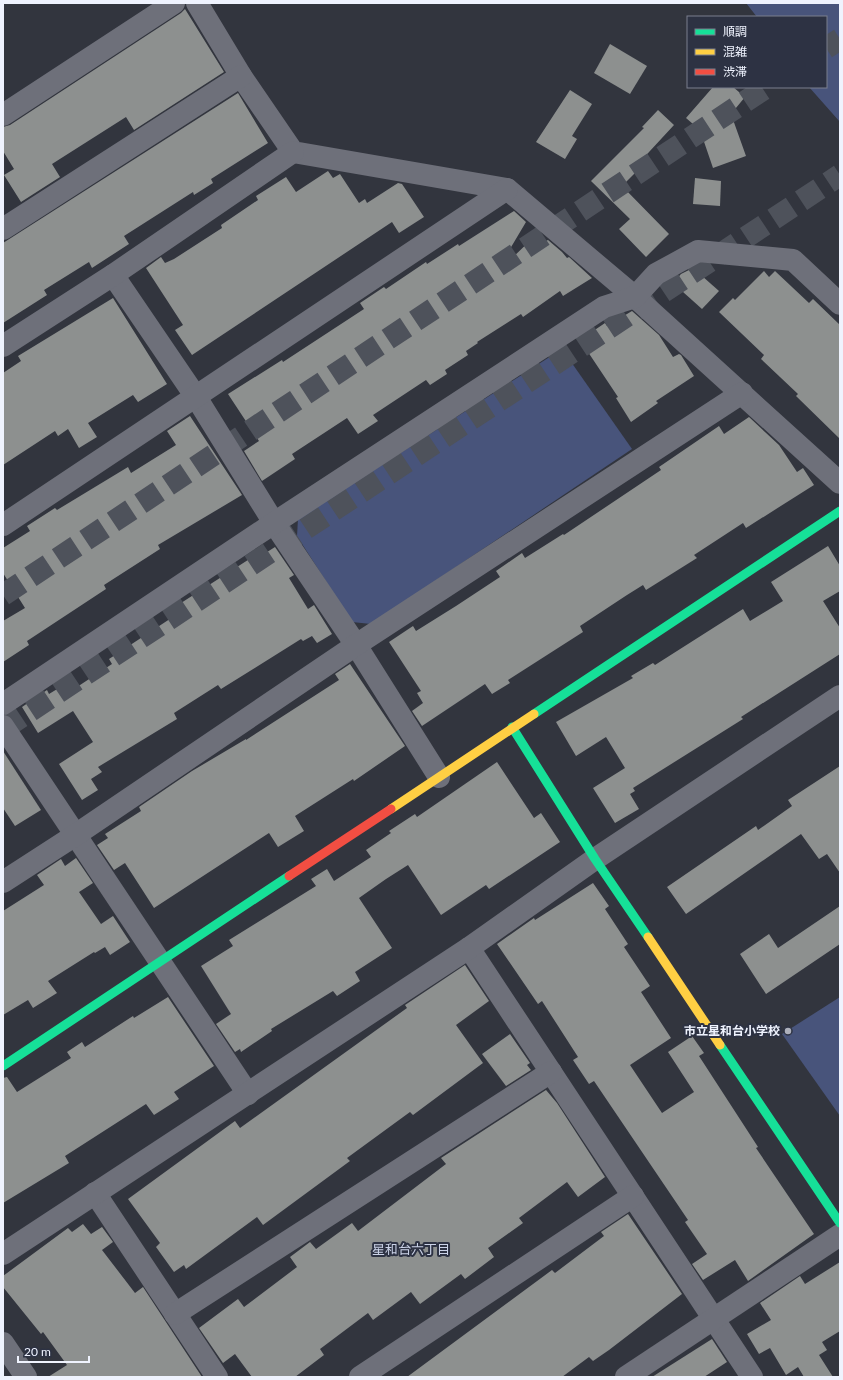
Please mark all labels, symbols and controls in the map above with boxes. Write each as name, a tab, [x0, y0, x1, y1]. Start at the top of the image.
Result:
legend	[687, 16, 827, 88]
text: 順調	[723, 24, 747, 39]
text: 混雑	[723, 44, 747, 59]
text: 渋滞	[723, 64, 747, 79]
place label: 市立星和台小学校	[684, 1023, 780, 1038]
marker: 市立星和台小学校	[783, 1026, 793, 1036]
district label: 星和台六丁目	[372, 1241, 450, 1257]
scale bar	[18, 1338, 89, 1364]
text: 20 m	[24, 1344, 51, 1359]

